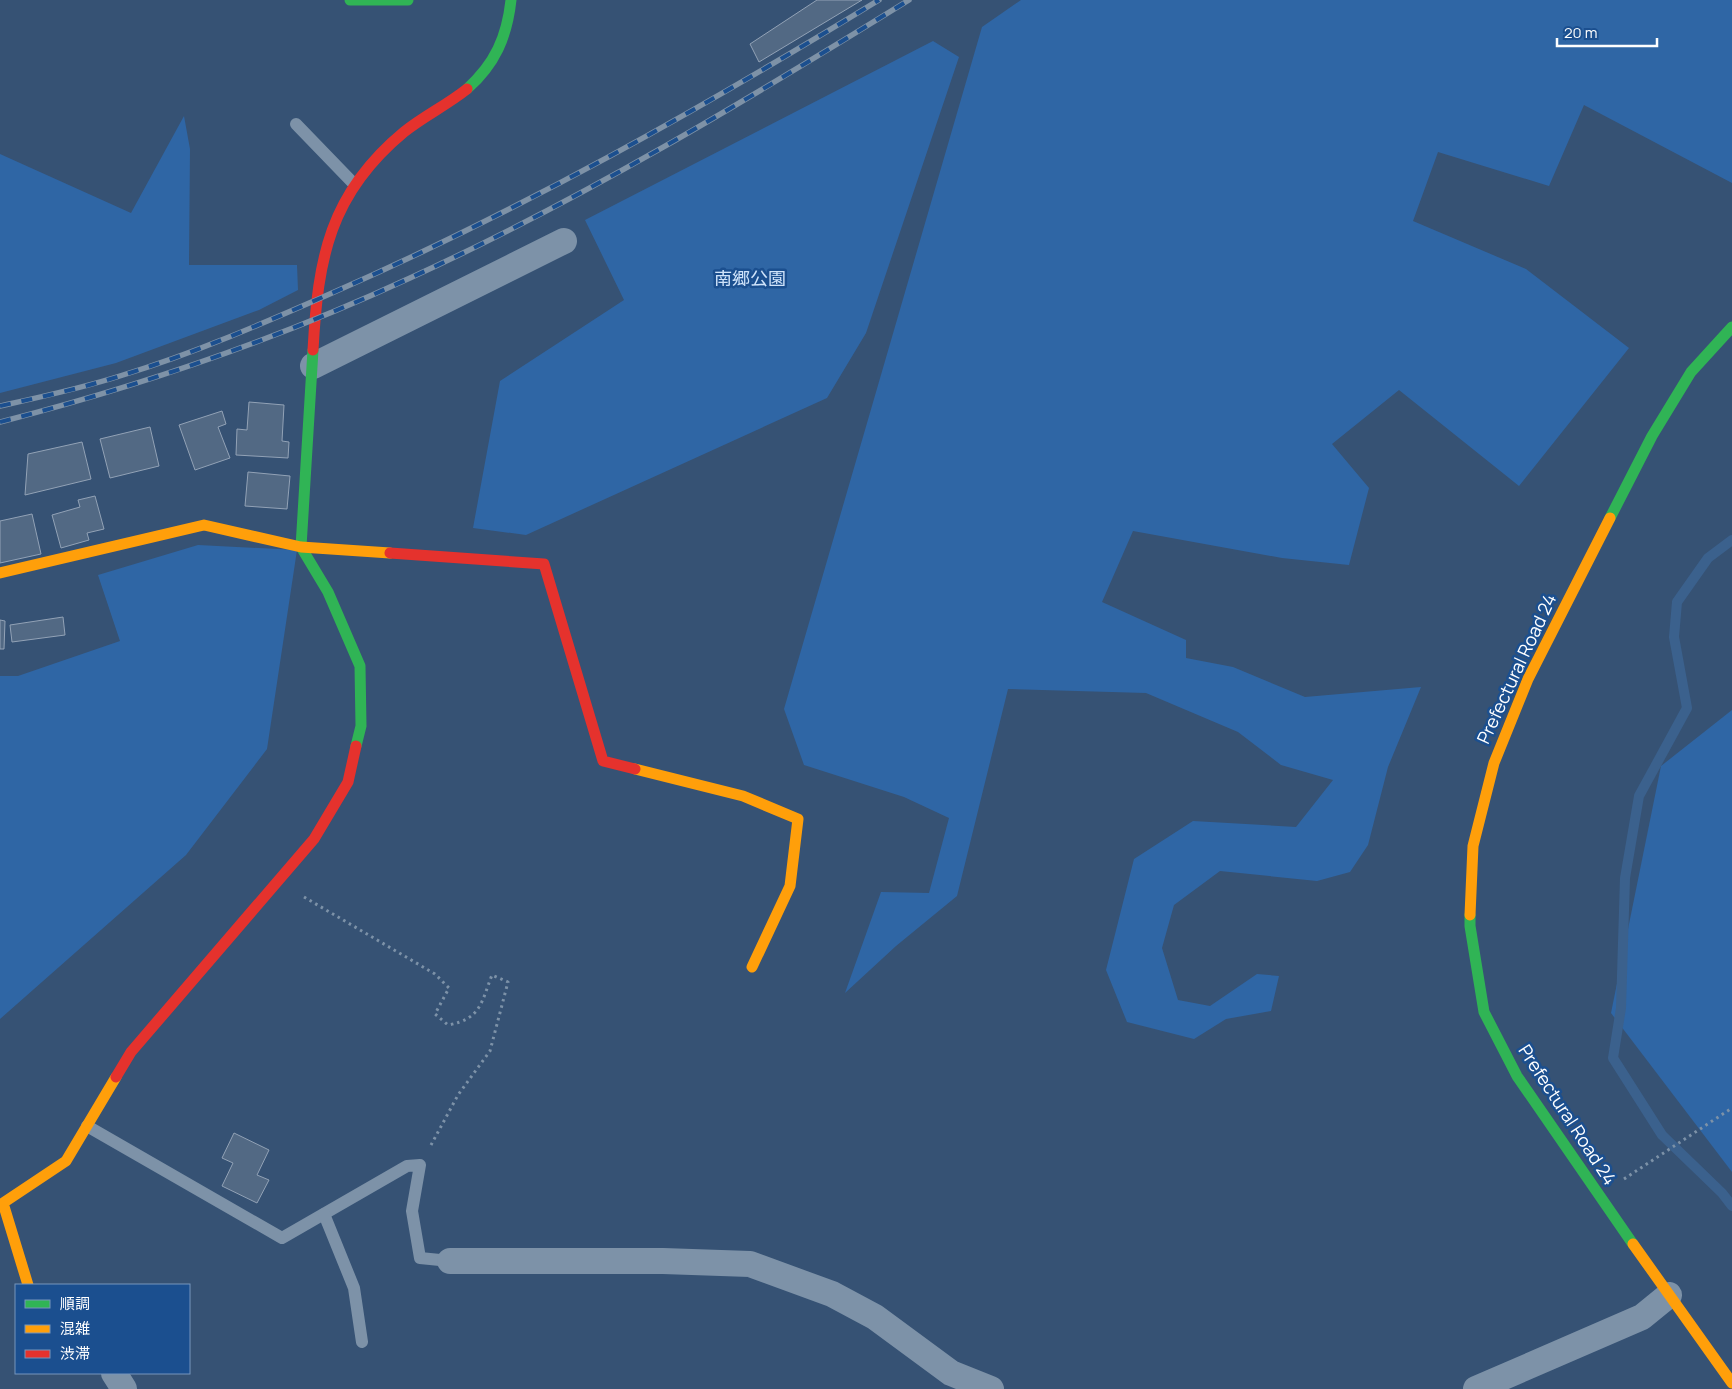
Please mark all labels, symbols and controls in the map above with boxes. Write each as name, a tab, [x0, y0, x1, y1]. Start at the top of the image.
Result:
scale bar	[1557, 15, 1657, 47]
text: 20 m	[1564, 22, 1597, 43]
park label: 南郷公園	[714, 266, 786, 290]
street label: Prefectural Road 24	[1471, 590, 1561, 747]
street label: Prefectural Road 24	[1513, 1040, 1622, 1189]
legend	[15, 1284, 190, 1374]
text: 順調	[60, 1293, 90, 1314]
text: 混雑	[60, 1318, 90, 1339]
text: 渋滞	[60, 1343, 90, 1364]

